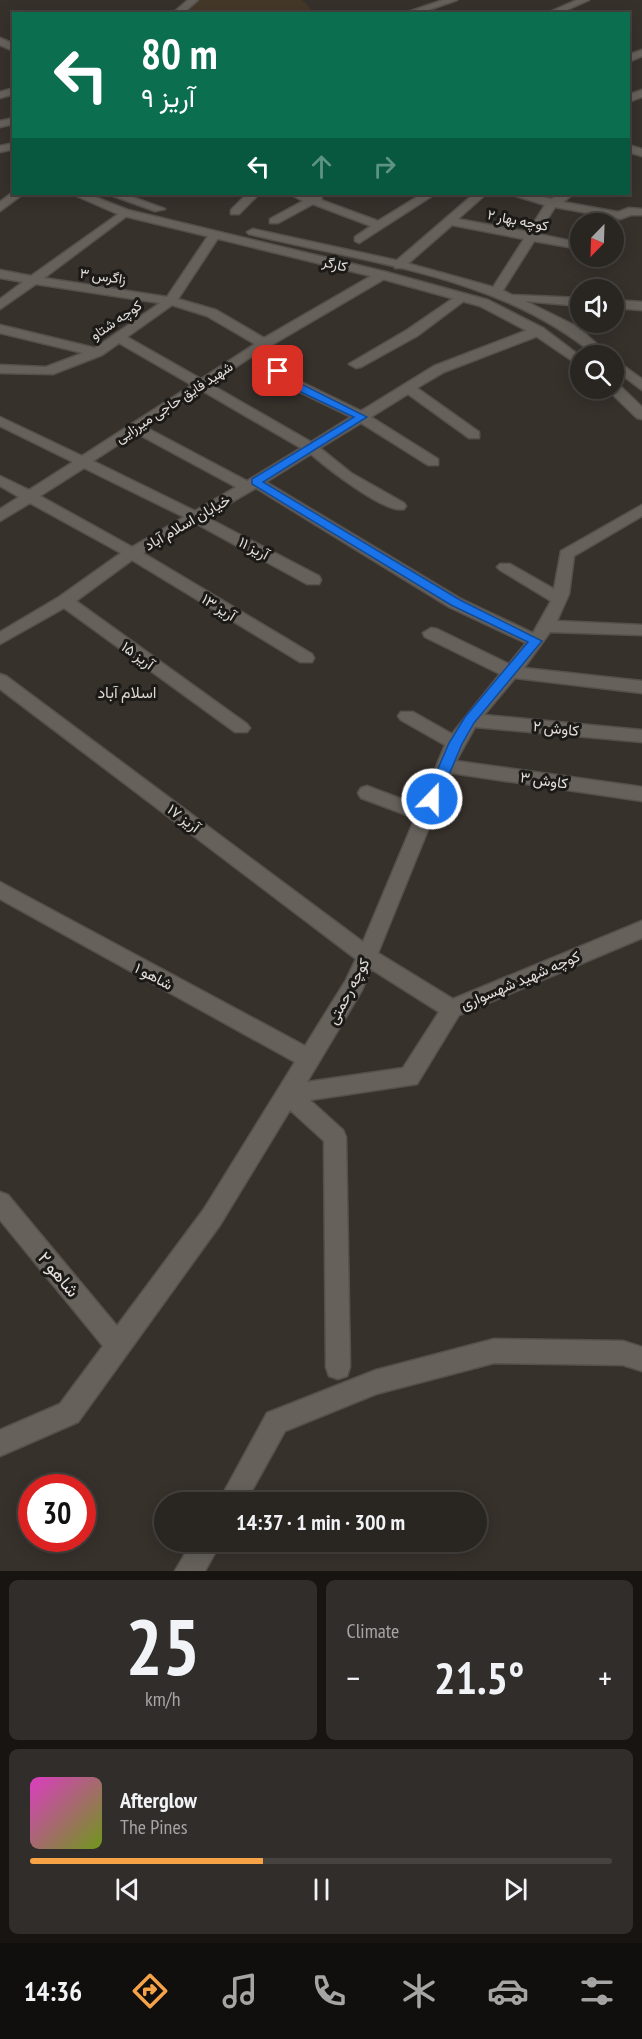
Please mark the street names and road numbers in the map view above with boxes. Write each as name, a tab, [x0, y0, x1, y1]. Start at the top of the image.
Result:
street label: کوچه بهار ۲	[486, 205, 550, 236]
street label: کارگر	[320, 252, 349, 276]
street label: زاگرس ۳	[79, 264, 127, 288]
street label: کوچه شتاو	[87, 296, 146, 345]
street label: شهید فایق حاجی میرزایی	[112, 357, 236, 447]
street label: خیابان اسلام آباد	[140, 490, 234, 555]
street label: آریز ۱۱	[236, 532, 274, 564]
street label: آریز ۱۳	[198, 589, 241, 626]
street label: آریز ۱۵	[118, 637, 159, 674]
street label: کاوش ۲	[532, 716, 580, 741]
street label: کاوش ۳	[519, 767, 569, 794]
street label: آریز ۱۷	[164, 800, 205, 837]
street label: کوچه شهید شهسواری	[457, 946, 583, 1015]
street label: کوچه رحمتی	[323, 954, 374, 1028]
street label: شاهو ۱	[132, 958, 176, 994]
street label: شاهو ۲	[33, 1246, 85, 1302]

